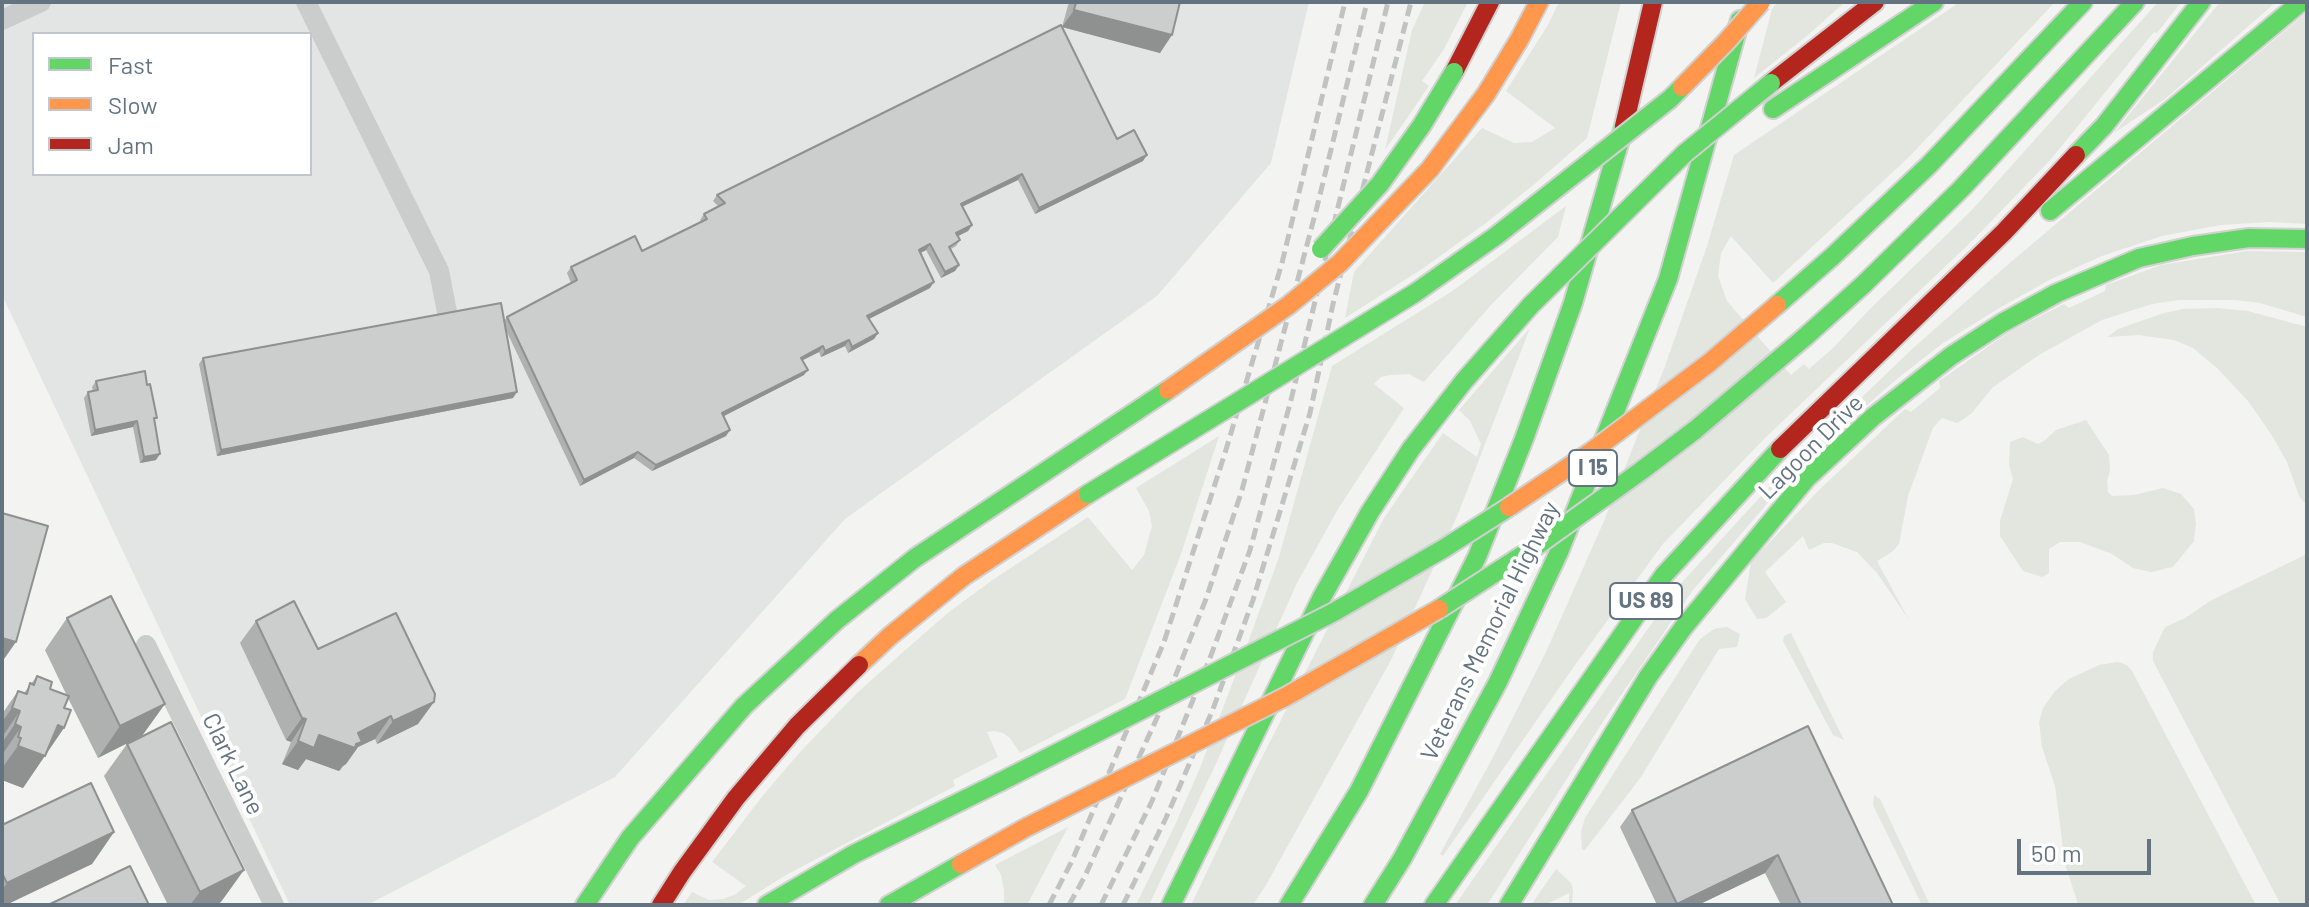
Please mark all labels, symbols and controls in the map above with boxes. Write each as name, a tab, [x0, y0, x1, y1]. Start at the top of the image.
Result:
legend	[32, 32, 312, 176]
text: Fast	[108, 50, 153, 79]
text: Slow	[108, 90, 157, 119]
text: Jam	[108, 130, 154, 159]
street label: Lagoon Drive	[1753, 389, 1869, 505]
road number: I 15	[1569, 450, 1617, 486]
street label: Veterans Memorial Highway	[1415, 497, 1565, 765]
road number: US 89	[1610, 583, 1682, 619]
street label: Clark Lane	[196, 709, 270, 819]
scale bar	[2021, 823, 2155, 873]
text: 50 m	[2031, 838, 2082, 867]

